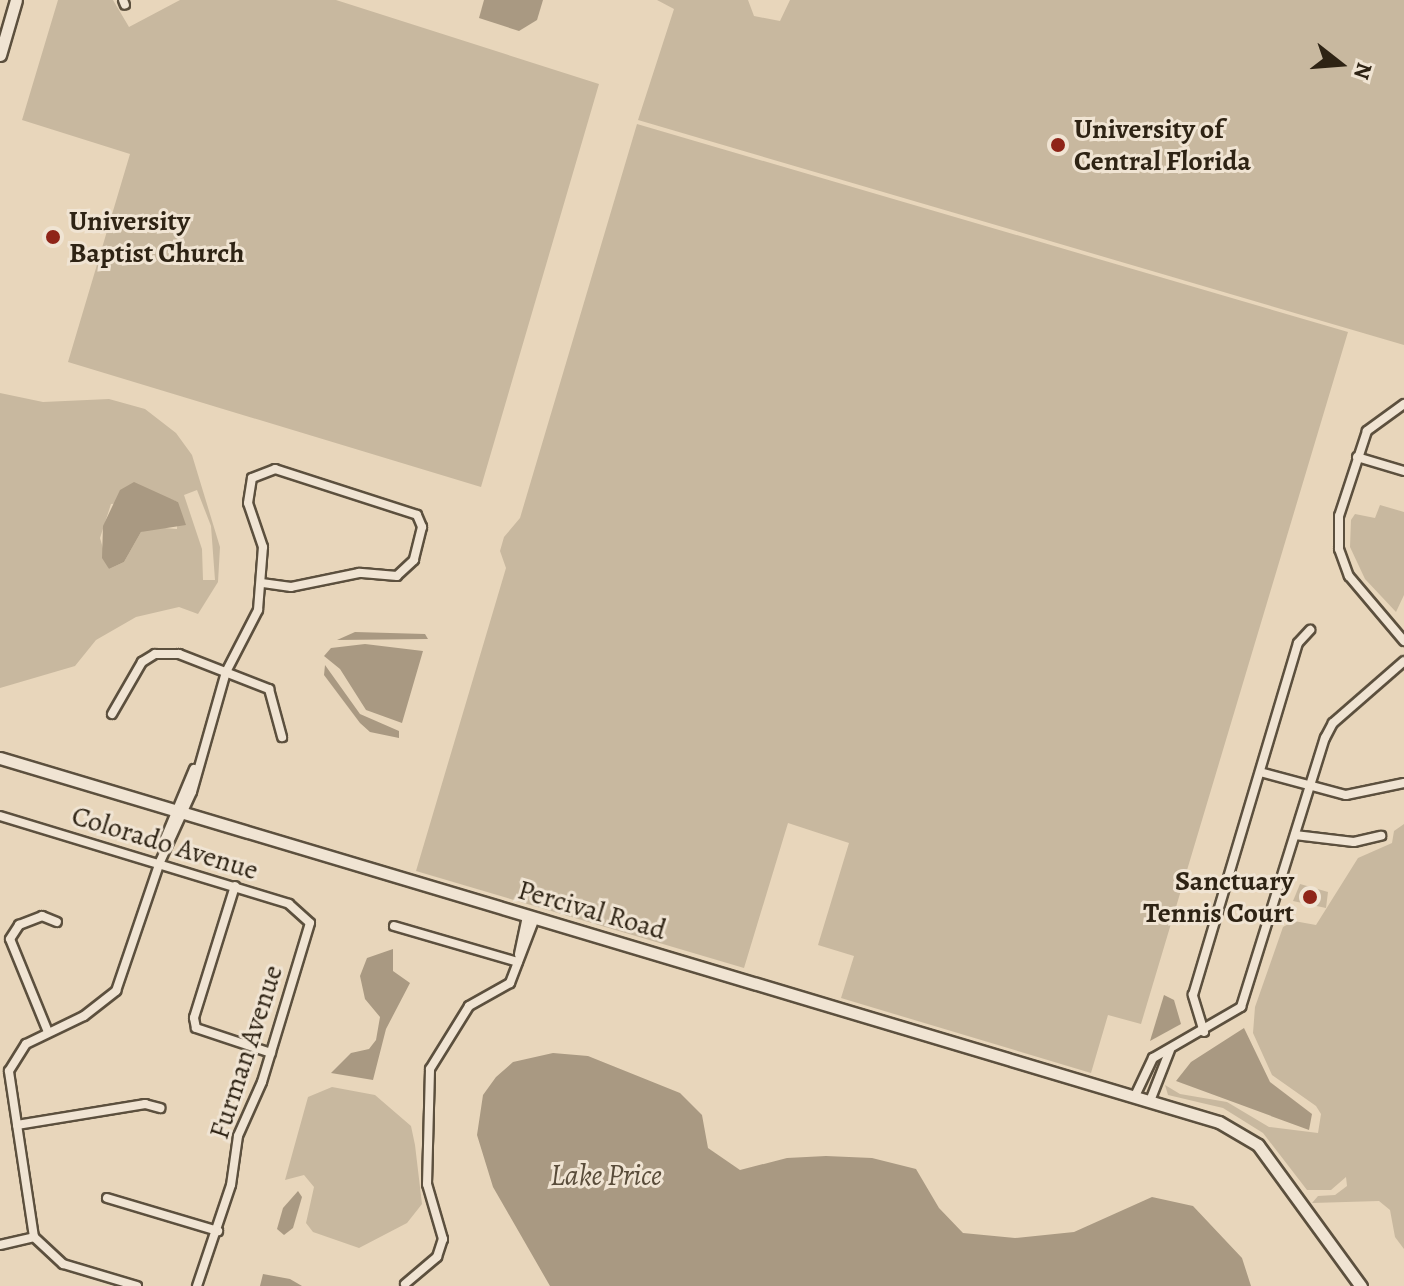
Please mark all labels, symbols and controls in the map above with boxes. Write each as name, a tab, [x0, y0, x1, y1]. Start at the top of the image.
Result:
north arrow	[1300, 24, 1380, 104]
text: N	[1346, 59, 1380, 83]
place label: University of Central Florida	[1074, 112, 1251, 178]
marker: University of Central Florida	[1049, 136, 1067, 154]
place label: University Baptist Church	[69, 204, 244, 270]
marker: University Baptist Church	[44, 228, 62, 246]
street label: Colorado Avenue	[68, 799, 262, 887]
place label: Sanctuary Tennis Court	[1143, 864, 1294, 930]
street label: Percival Road	[514, 873, 670, 947]
marker: Sanctuary Tennis Court	[1301, 888, 1319, 906]
street label: Furman Avenue	[202, 961, 290, 1143]
water label: Lake Price	[550, 1157, 662, 1193]

